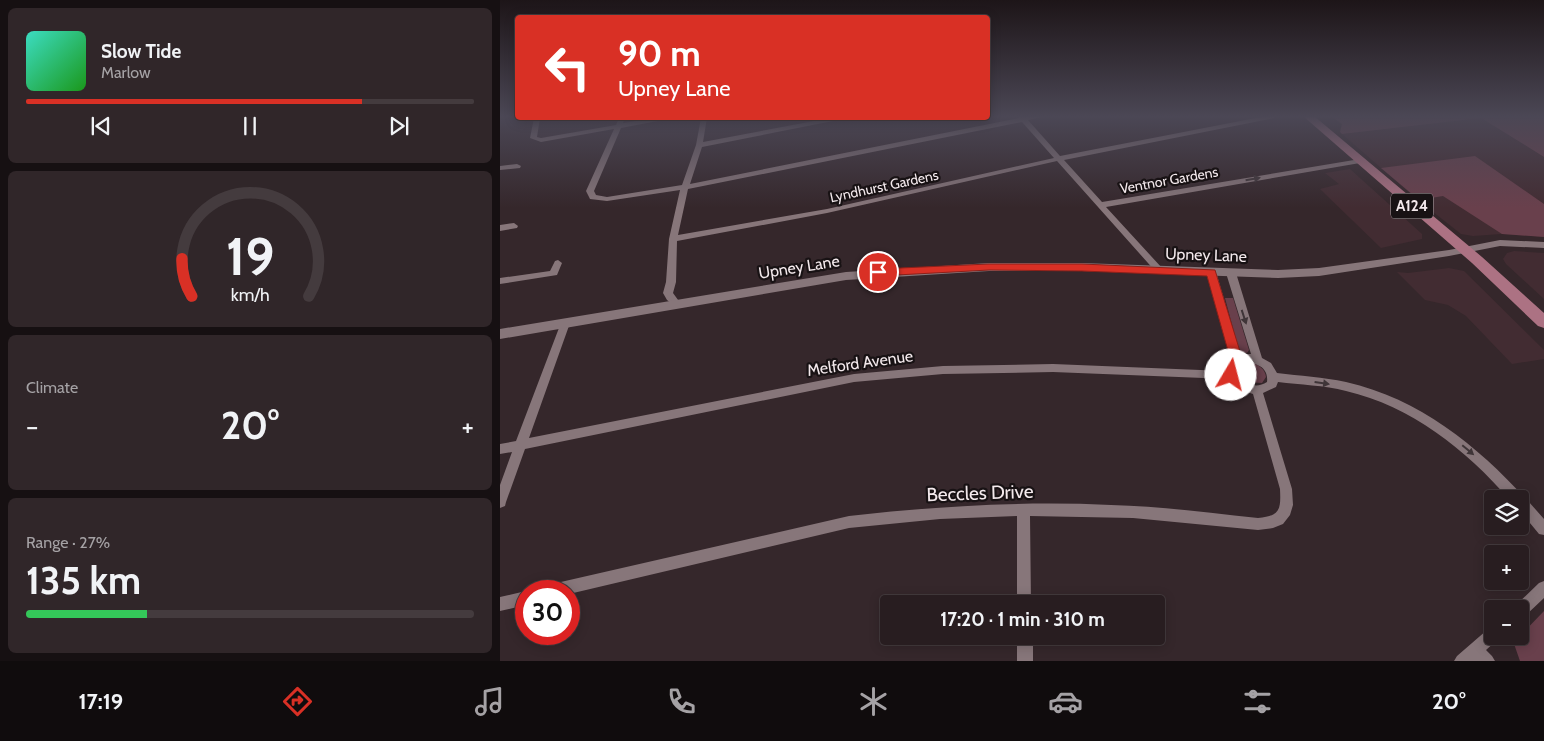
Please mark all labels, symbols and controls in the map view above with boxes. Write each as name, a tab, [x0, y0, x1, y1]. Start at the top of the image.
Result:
text: 90 m	[618, 32, 701, 75]
icon: left	[535, 35, 600, 100]
text: Slow Tide	[101, 40, 181, 63]
text: Marlow	[101, 63, 151, 82]
text: Upney Lane	[618, 75, 731, 102]
icon: previous	[87, 112, 115, 140]
icon: pause	[236, 112, 264, 140]
icon: next	[385, 112, 413, 140]
street label: Ventnor Gardens	[1119, 162, 1220, 197]
street label: Lyndhurst Gardens	[828, 166, 940, 206]
one-way arrow	[1245, 175, 1261, 183]
road number: A124	[1391, 194, 1433, 218]
text: 19	[226, 225, 274, 288]
street label: Upney Lane	[1165, 244, 1247, 266]
street label: Upney Lane	[757, 251, 841, 283]
pin	[857, 251, 899, 293]
icon: arrive	[864, 258, 892, 286]
text: km/h	[230, 284, 270, 305]
one-way arrow	[1240, 309, 1248, 324]
street label: Melford Avenue	[806, 346, 914, 380]
position arrow	[1204, 348, 1256, 400]
text: Climate	[26, 378, 78, 397]
one-way arrow	[1315, 379, 1331, 387]
text: 20°	[221, 402, 279, 449]
text: −	[26, 409, 38, 443]
text: +	[462, 409, 474, 443]
one-way arrow	[1461, 444, 1474, 455]
street label: Beccles Drive	[926, 480, 1034, 506]
map controls	[1484, 490, 1529, 645]
button: layers	[1484, 490, 1529, 535]
text: Range · 27%	[26, 533, 110, 552]
button: +	[1484, 545, 1529, 590]
text: 135 km	[26, 557, 141, 604]
speed limit sign: 30	[515, 580, 580, 645]
button: −	[1484, 600, 1529, 645]
text: 17:20 · 1 min · 310 m	[940, 608, 1105, 631]
icon: directions	[280, 684, 315, 719]
icon: music	[472, 684, 507, 719]
icon: phone	[664, 684, 699, 719]
icon: climate	[856, 684, 891, 719]
icon: car	[1048, 684, 1083, 719]
icon: filters	[1240, 684, 1275, 719]
text: 17:19	[78, 688, 123, 715]
text: 20°	[1432, 688, 1466, 715]

